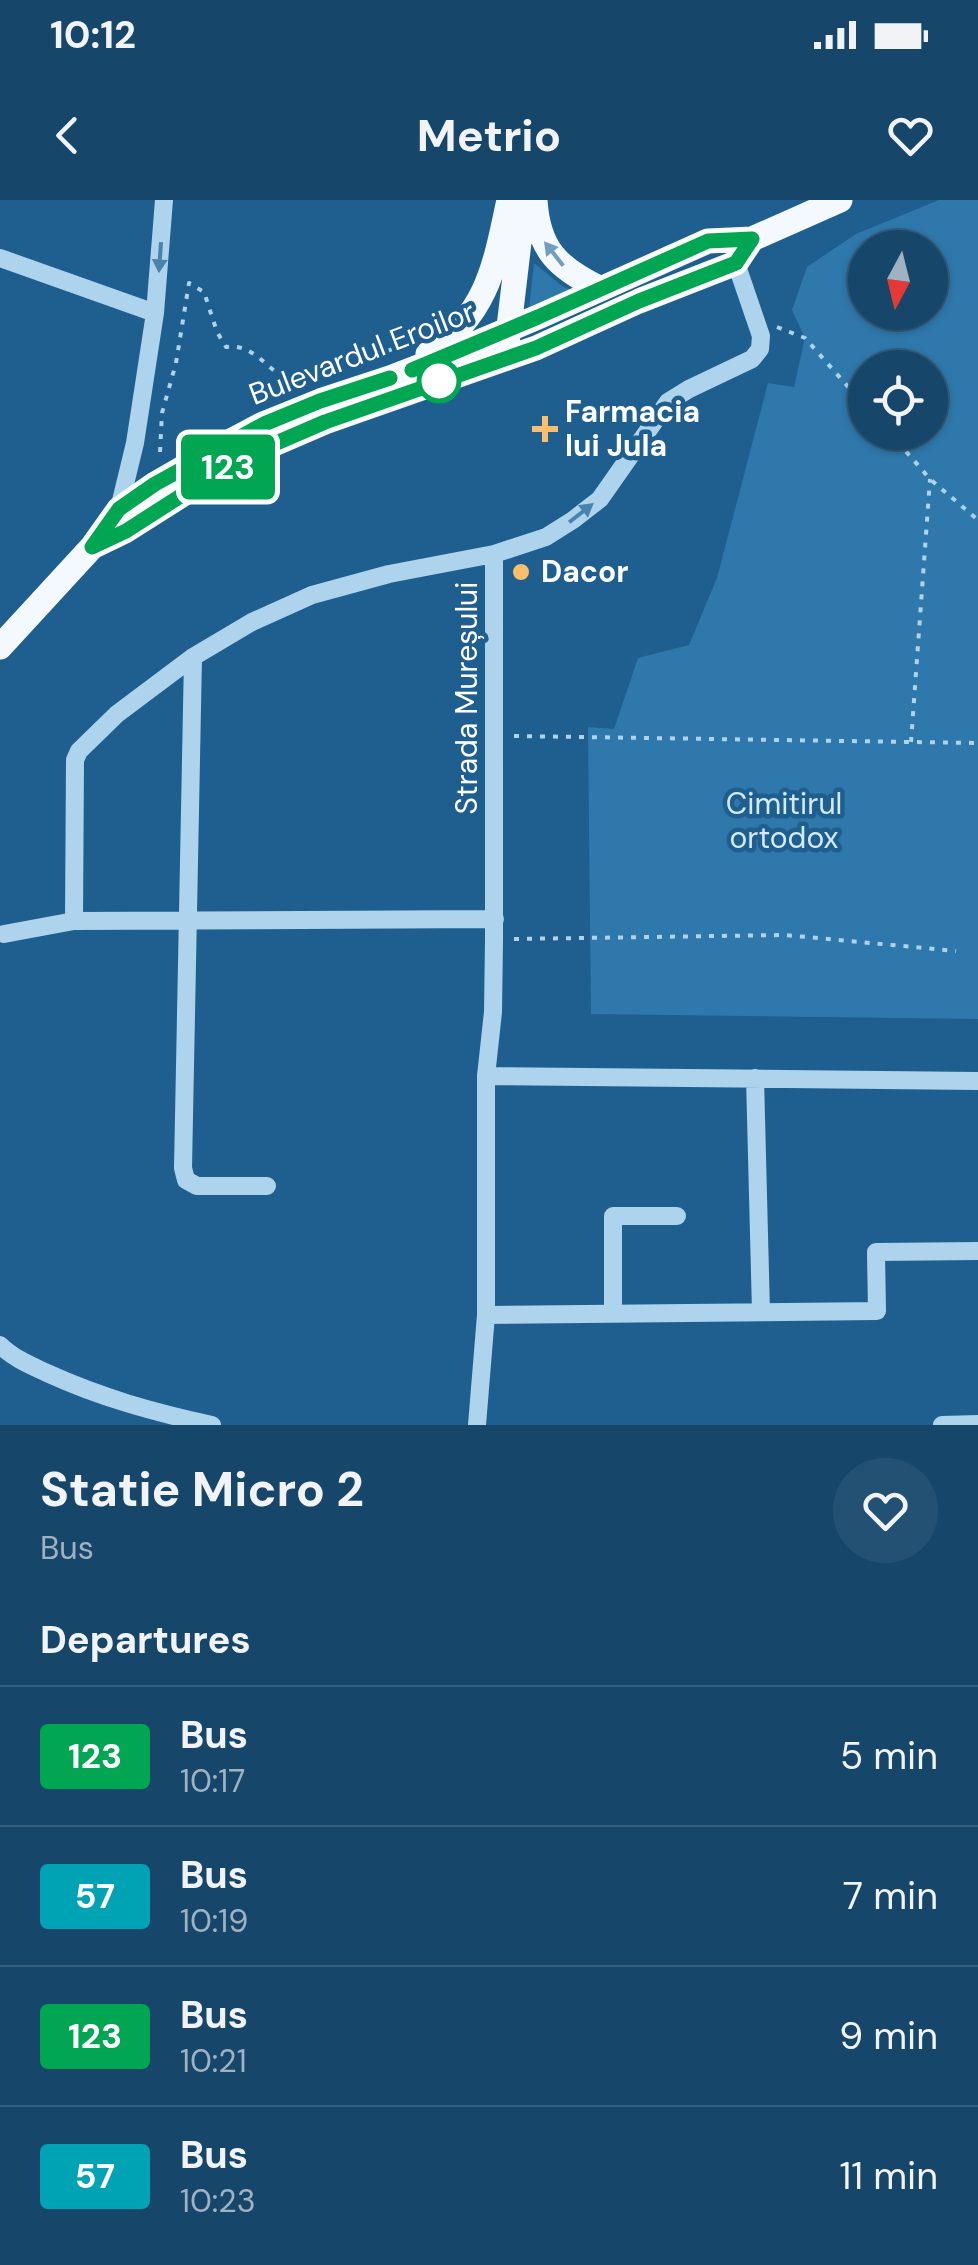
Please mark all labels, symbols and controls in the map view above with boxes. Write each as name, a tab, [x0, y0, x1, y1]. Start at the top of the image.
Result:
text: 10:12	[50, 10, 136, 60]
text: Metrio	[417, 106, 561, 165]
icon: back	[40, 108, 95, 163]
icon: heart	[883, 108, 938, 163]
north arrow	[848, 230, 948, 330]
map controls	[848, 230, 948, 450]
one-way arrow	[151, 241, 167, 273]
one-way arrow	[544, 242, 565, 268]
street label: Bulevardul Eroilor	[243, 291, 480, 414]
button: locate	[848, 350, 948, 450]
unlabelled marker	[418, 360, 460, 402]
place label: Farmacia lui Jula	[565, 392, 700, 465]
marker: Farmacia lui Jula	[534, 418, 556, 440]
line badge: 123	[170, 434, 286, 500]
text: 123	[201, 444, 255, 490]
one-way arrow	[568, 504, 594, 524]
place label: Dacor	[541, 552, 629, 591]
marker: Dacor	[510, 561, 532, 583]
street label: Strada Mureșului	[447, 581, 486, 815]
park label: Cimitirul ortodox	[726, 784, 842, 857]
text: Statie Micro 2	[40, 1458, 364, 1521]
button: heart	[833, 1458, 938, 1563]
text: Bus	[40, 1527, 94, 1569]
text: Departures	[40, 1615, 251, 1665]
text: Bus	[180, 1710, 248, 1760]
text: 5 min	[840, 1731, 938, 1781]
text: 123	[68, 1733, 122, 1779]
text: 10:17	[180, 1760, 245, 1802]
text: Bus	[180, 1850, 248, 1900]
text: 7 min	[843, 1871, 938, 1921]
text: 57	[75, 1873, 115, 1919]
text: 10:19	[180, 1900, 248, 1942]
text: Bus	[180, 1990, 248, 2040]
text: 9 min	[839, 2011, 938, 2061]
text: 123	[68, 2013, 122, 2059]
text: 10:21	[180, 2040, 247, 2082]
text: Bus	[180, 2130, 248, 2180]
text: 11 min	[839, 2151, 938, 2201]
text: 57	[75, 2153, 115, 2199]
text: 10:23	[180, 2180, 256, 2222]

